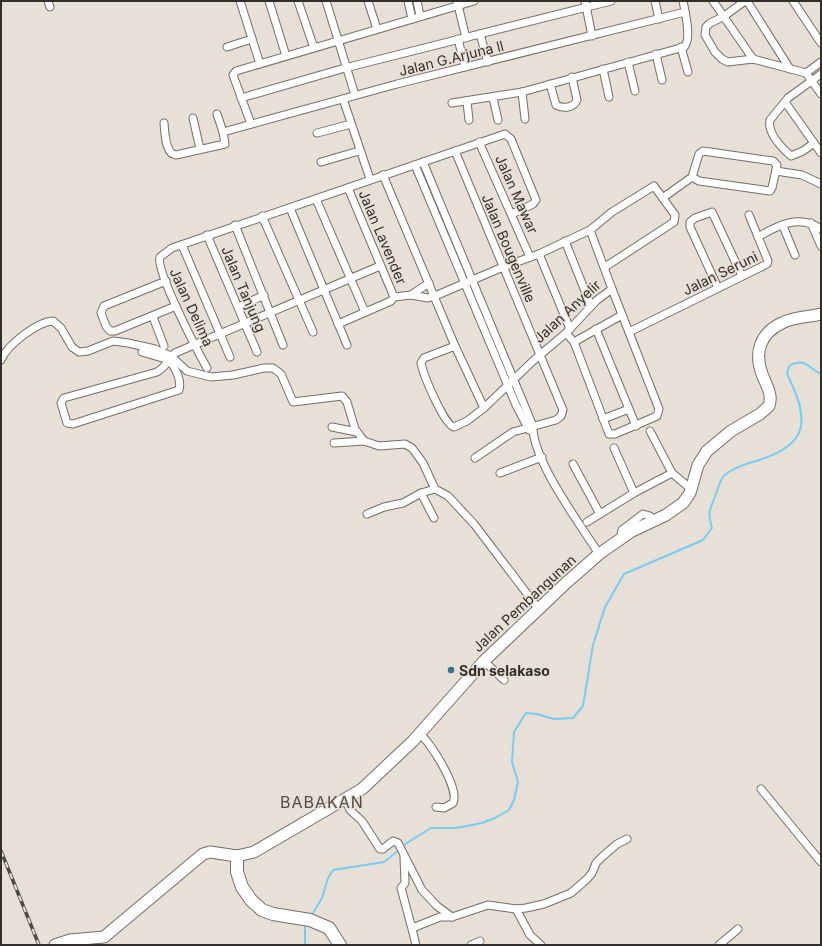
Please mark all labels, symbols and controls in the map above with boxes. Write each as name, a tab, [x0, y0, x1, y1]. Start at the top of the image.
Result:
street label: Jalan G.Arjuna ll	[397, 37, 505, 79]
street label: Jalan Mawar	[492, 152, 542, 236]
street label: Jalan Lavender	[355, 187, 411, 287]
street label: Jalan Bougenville	[478, 191, 540, 305]
street label: Jalan Tanjung	[218, 243, 270, 335]
street label: Jalan Seruni	[680, 247, 760, 299]
street label: Jalan Delima	[166, 265, 218, 349]
street label: Jalan Anyelir	[530, 276, 604, 346]
street label: Jalan Pembangunan	[469, 551, 579, 655]
place label: Sdn selakaso	[459, 662, 550, 679]
marker: Sdn selakaso	[446, 665, 456, 675]
district label: BABAKAN	[280, 792, 364, 812]

